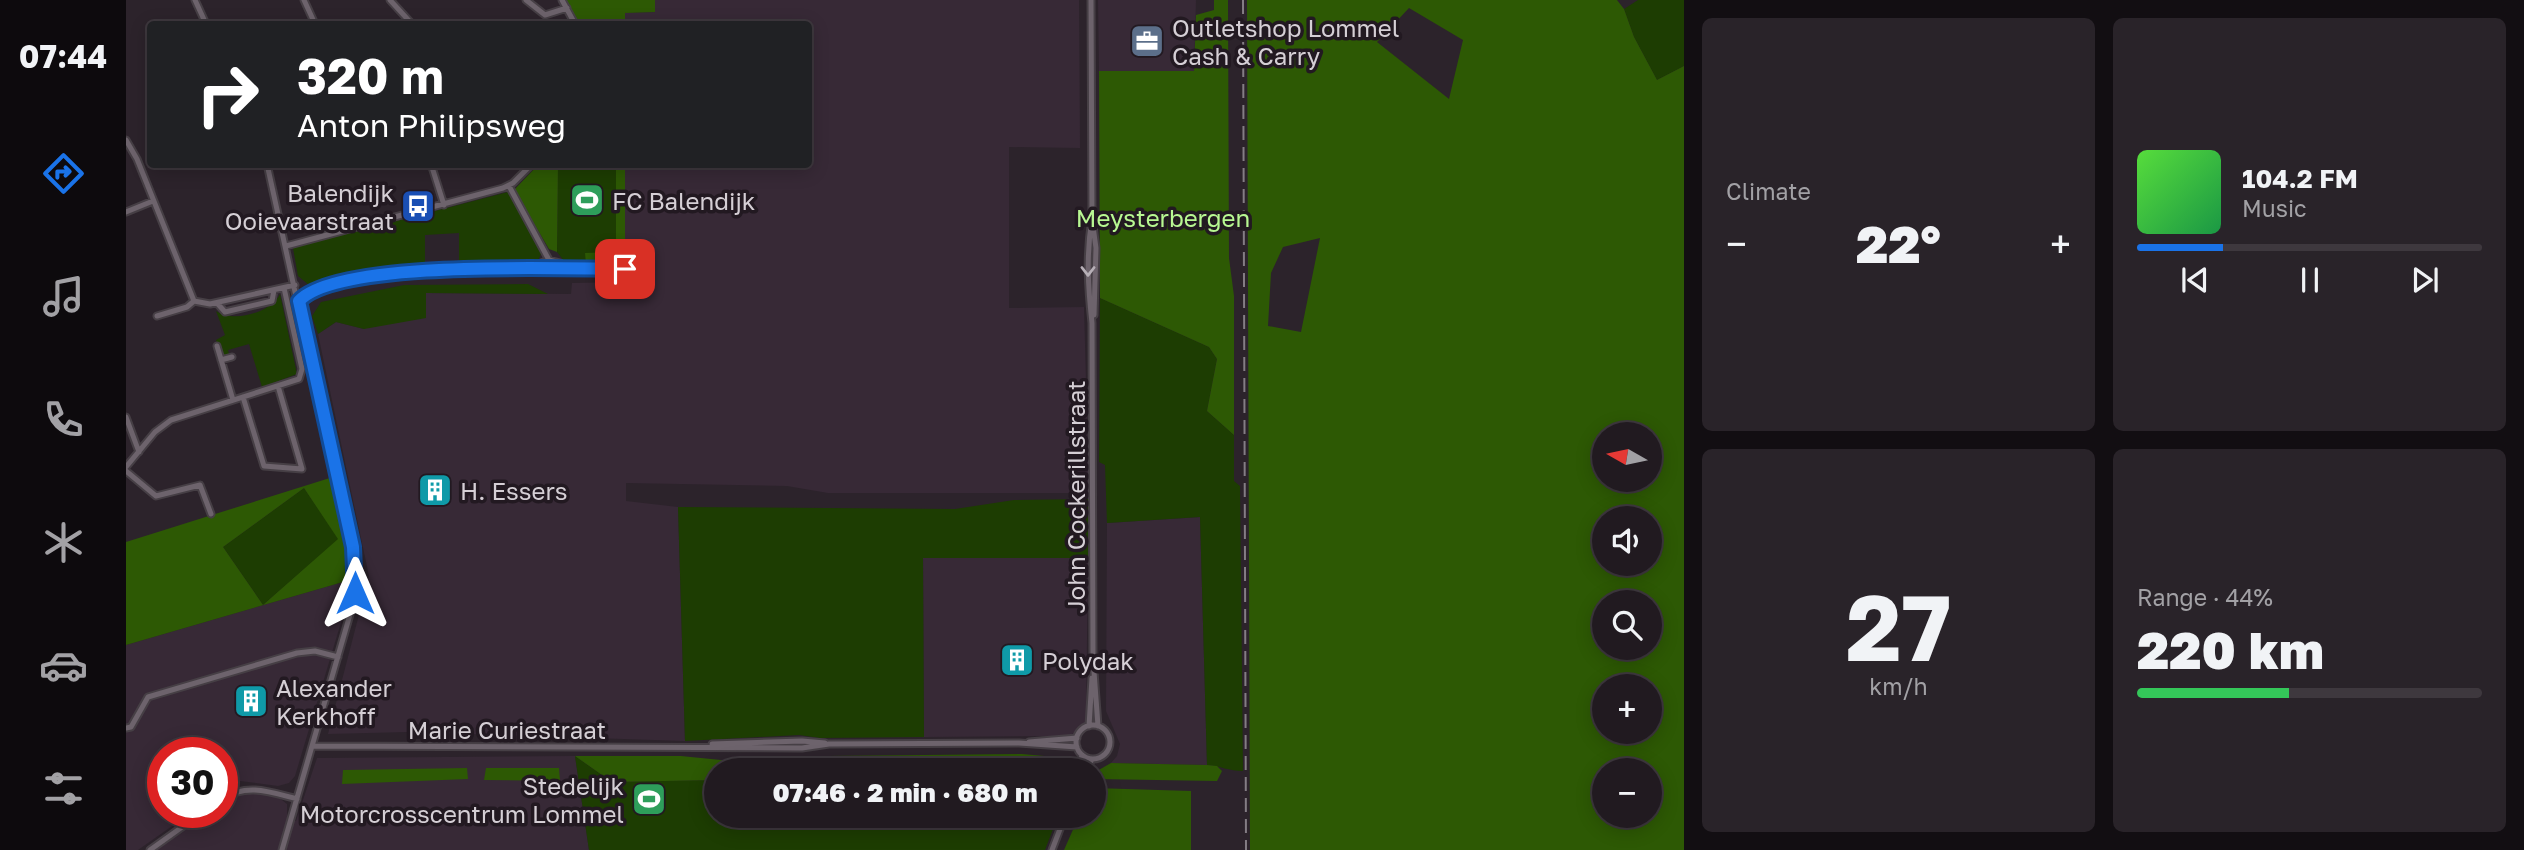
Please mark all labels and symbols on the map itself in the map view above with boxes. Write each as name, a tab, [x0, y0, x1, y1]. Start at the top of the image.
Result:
place label: Outletshop Lommel Cash & Carry	[1172, 13, 1399, 70]
office icon: Outletshop Lommel Cash & Carry	[1128, 22, 1166, 60]
place label: Balendijk Ooievaarstraat	[225, 178, 394, 235]
sports icon: FC Balendijk	[568, 181, 606, 219]
place label: FC Balendijk	[612, 186, 755, 215]
bus stop icon: Balendijk Ooievaarstraat	[399, 187, 437, 225]
park label: Meysterbergen	[1076, 203, 1250, 232]
pin	[595, 239, 655, 299]
one-way arrow	[1080, 266, 1096, 277]
street label: John Cockerillstraat	[1061, 380, 1090, 614]
north arrow	[1592, 422, 1662, 492]
building icon: H. Essers	[416, 471, 454, 509]
place label: H. Essers	[460, 476, 568, 505]
position arrow	[318, 556, 392, 630]
building icon: Polydak	[998, 641, 1036, 679]
place label: Polydak	[1042, 646, 1134, 675]
place label: Alexander Kerkhoff	[276, 673, 392, 730]
building icon: Alexander Kerkhoff	[232, 682, 270, 720]
street label: Marie Curiestraat	[408, 715, 606, 744]
speed limit sign: 30	[147, 737, 238, 828]
place label: Stedelijk Motorcrosscentrum Lommel	[300, 771, 624, 828]
sports icon: Stedelijk Motorcrosscentrum Lommel	[630, 780, 668, 818]

